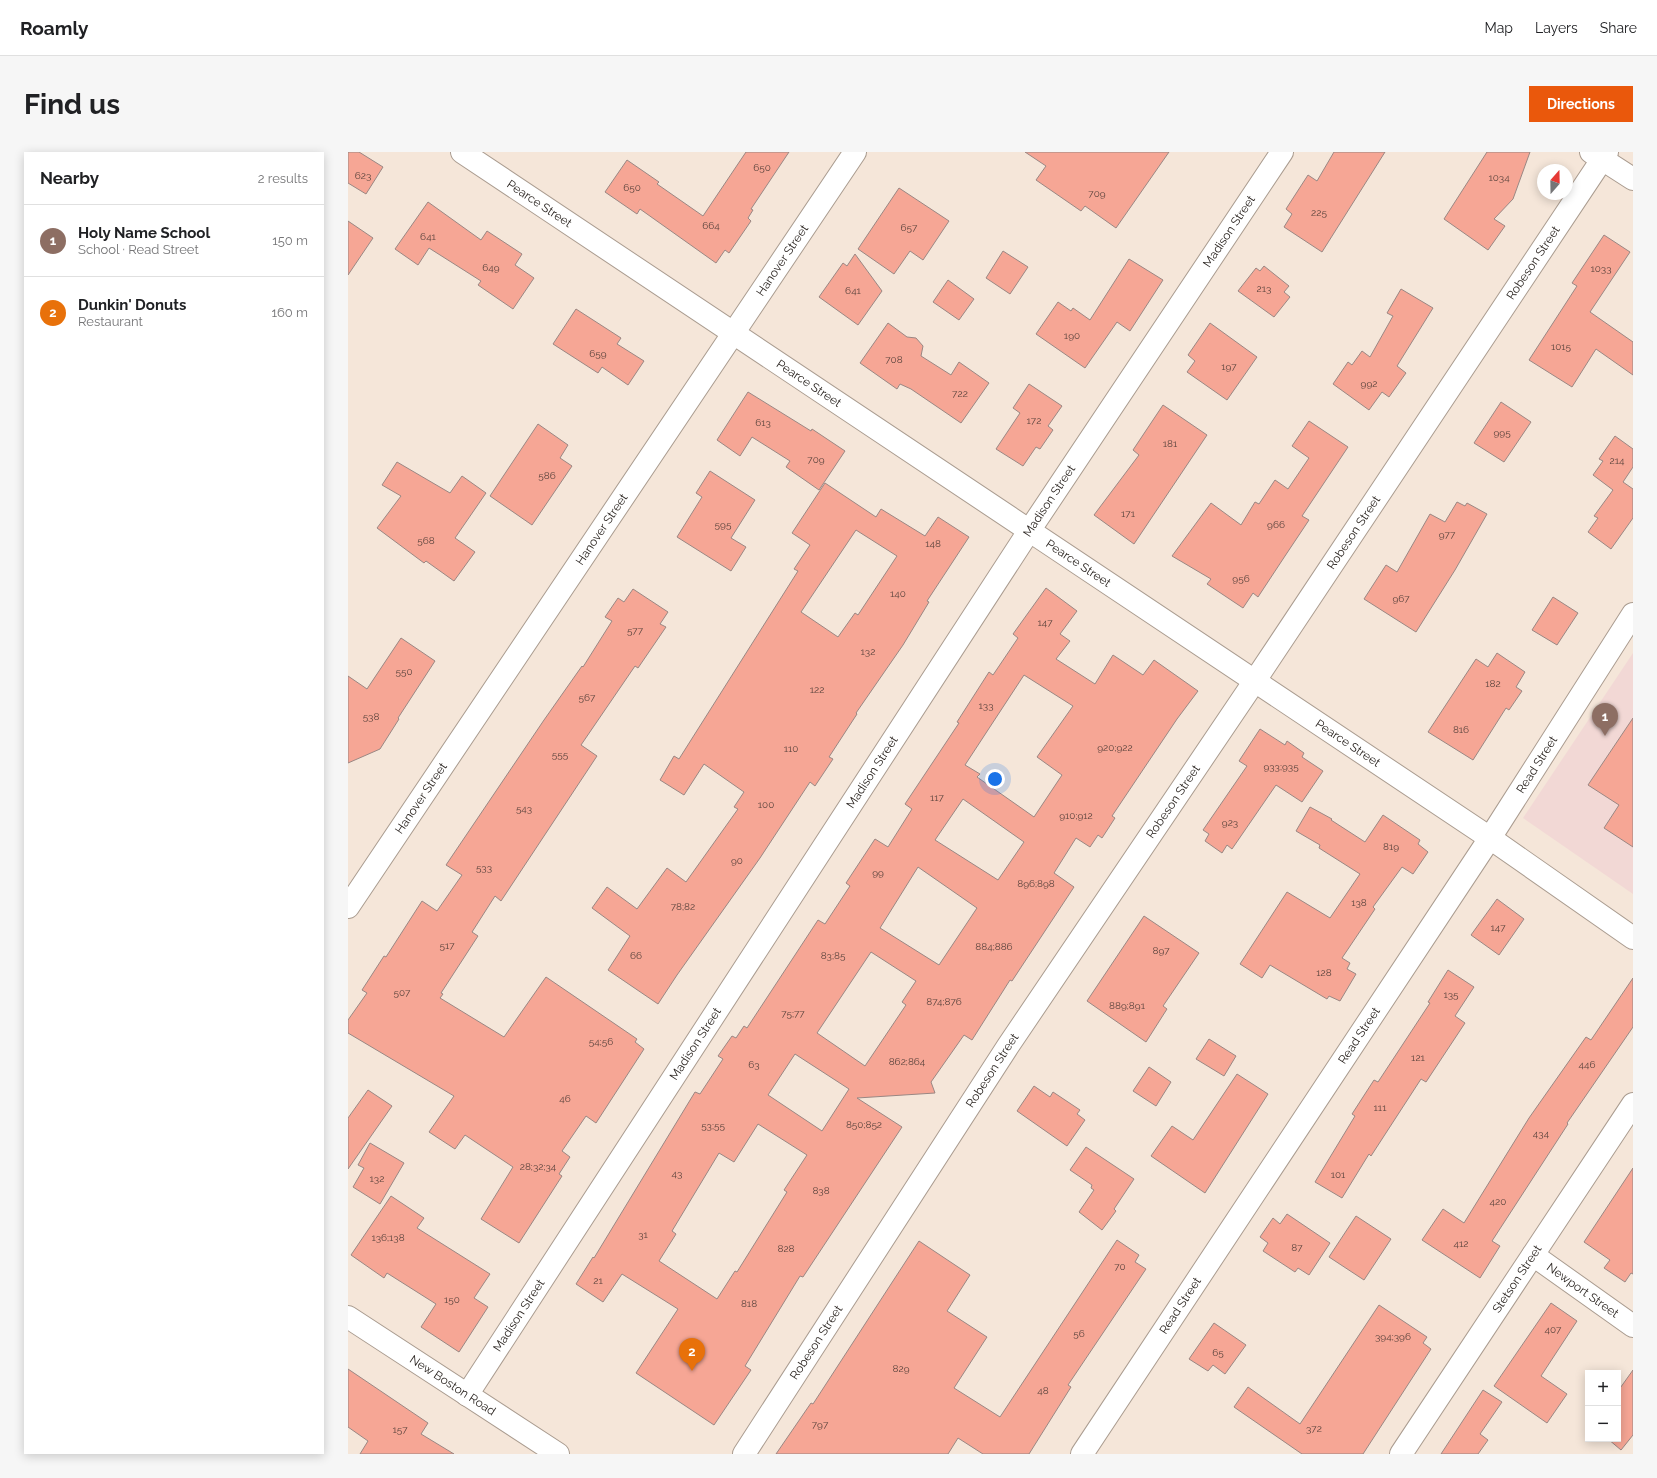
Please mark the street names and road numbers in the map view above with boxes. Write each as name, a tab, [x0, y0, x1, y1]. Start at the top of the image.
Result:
street label: Pearce Street	[504, 177, 574, 230]
street label: Madison Street	[1200, 193, 1258, 270]
street label: Hanover Street	[753, 222, 811, 299]
street label: Robeson Street	[1504, 223, 1563, 302]
street label: Pearce Street	[774, 357, 844, 410]
street label: Madison Street	[1020, 462, 1078, 539]
street label: Hanover Street	[573, 491, 631, 568]
street label: Robeson Street	[1324, 493, 1383, 572]
street label: Pearce Street	[1043, 537, 1113, 590]
street label: Pearce Street	[1313, 717, 1383, 770]
street label: Madison Street	[844, 733, 901, 811]
street label: Read Street	[1513, 733, 1560, 796]
street label: Hanover Street	[392, 760, 450, 837]
street label: Robeson Street	[1143, 762, 1203, 841]
street label: Read Street	[1335, 1004, 1383, 1066]
street label: Madison Street	[667, 1005, 724, 1083]
street label: Robeson Street	[963, 1031, 1022, 1110]
street label: Stetson Street	[1490, 1242, 1545, 1316]
street label: Newport Street	[1544, 1260, 1621, 1321]
street label: Read Street	[1156, 1275, 1204, 1337]
street label: Madison Street	[490, 1277, 547, 1354]
street label: Robeson Street	[787, 1303, 845, 1382]
street label: New Boston Road	[407, 1352, 498, 1418]

